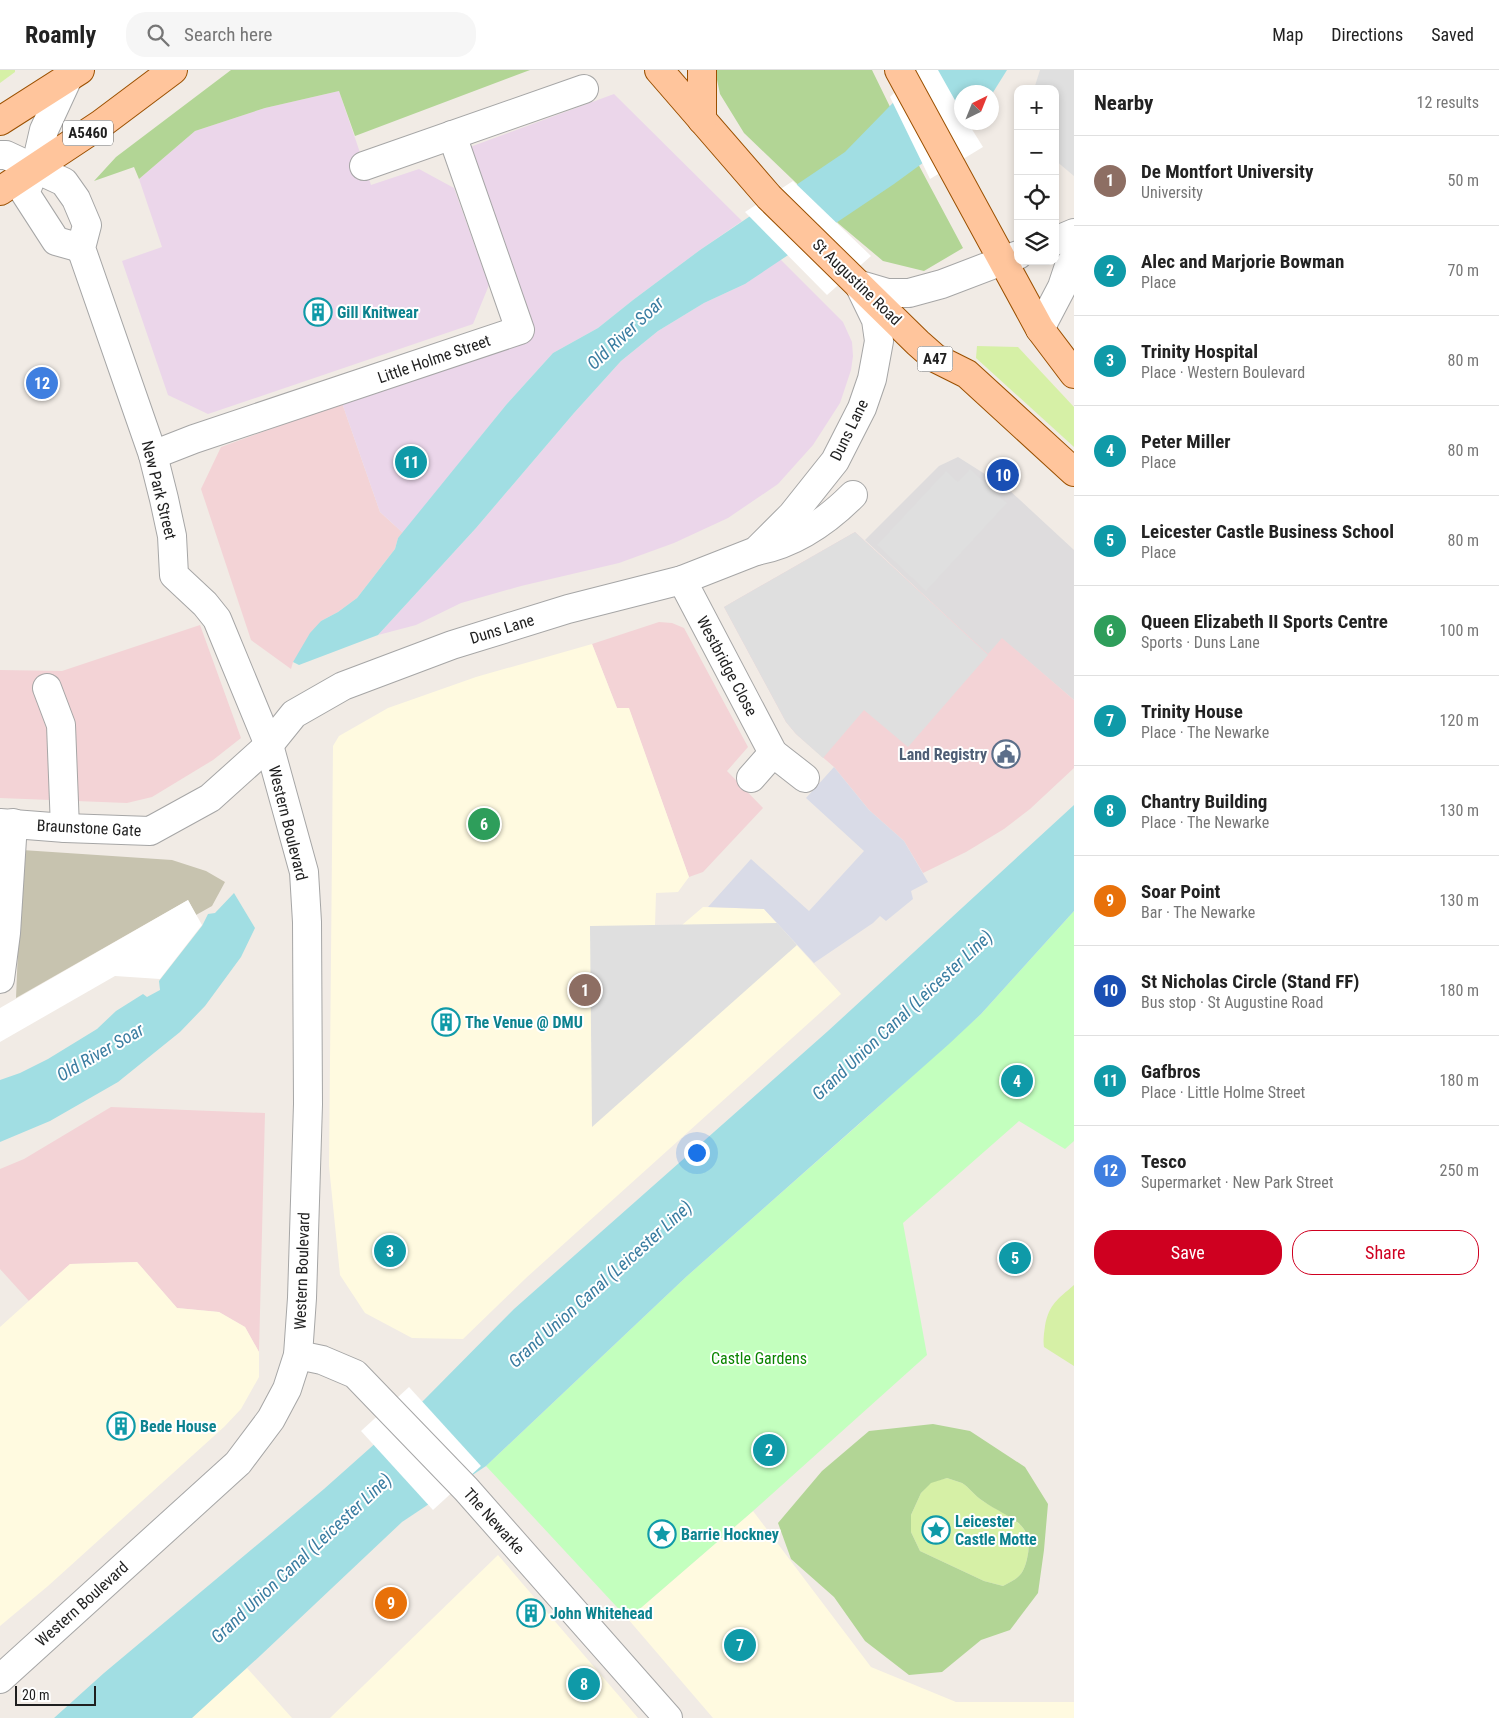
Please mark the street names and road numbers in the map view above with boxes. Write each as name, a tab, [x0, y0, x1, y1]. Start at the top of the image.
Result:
road number: A5460	[63, 120, 113, 146]
street label: St Augustine Road	[809, 235, 905, 329]
street label: Little Holme Street	[375, 331, 493, 387]
road number: A47	[918, 346, 952, 372]
street label: Duns Lane	[826, 396, 872, 464]
street label: New Park Street	[138, 439, 181, 542]
street label: Duns Lane	[468, 610, 536, 648]
street label: Westbridge Close	[693, 613, 761, 719]
street label: Western Boulevard	[265, 763, 311, 883]
street label: Braunstone Gate	[36, 816, 142, 840]
street label: Western Boulevard	[290, 1212, 314, 1330]
street label: The Newarke	[459, 1484, 529, 1558]
street label: Western Boulevard	[32, 1557, 132, 1651]

